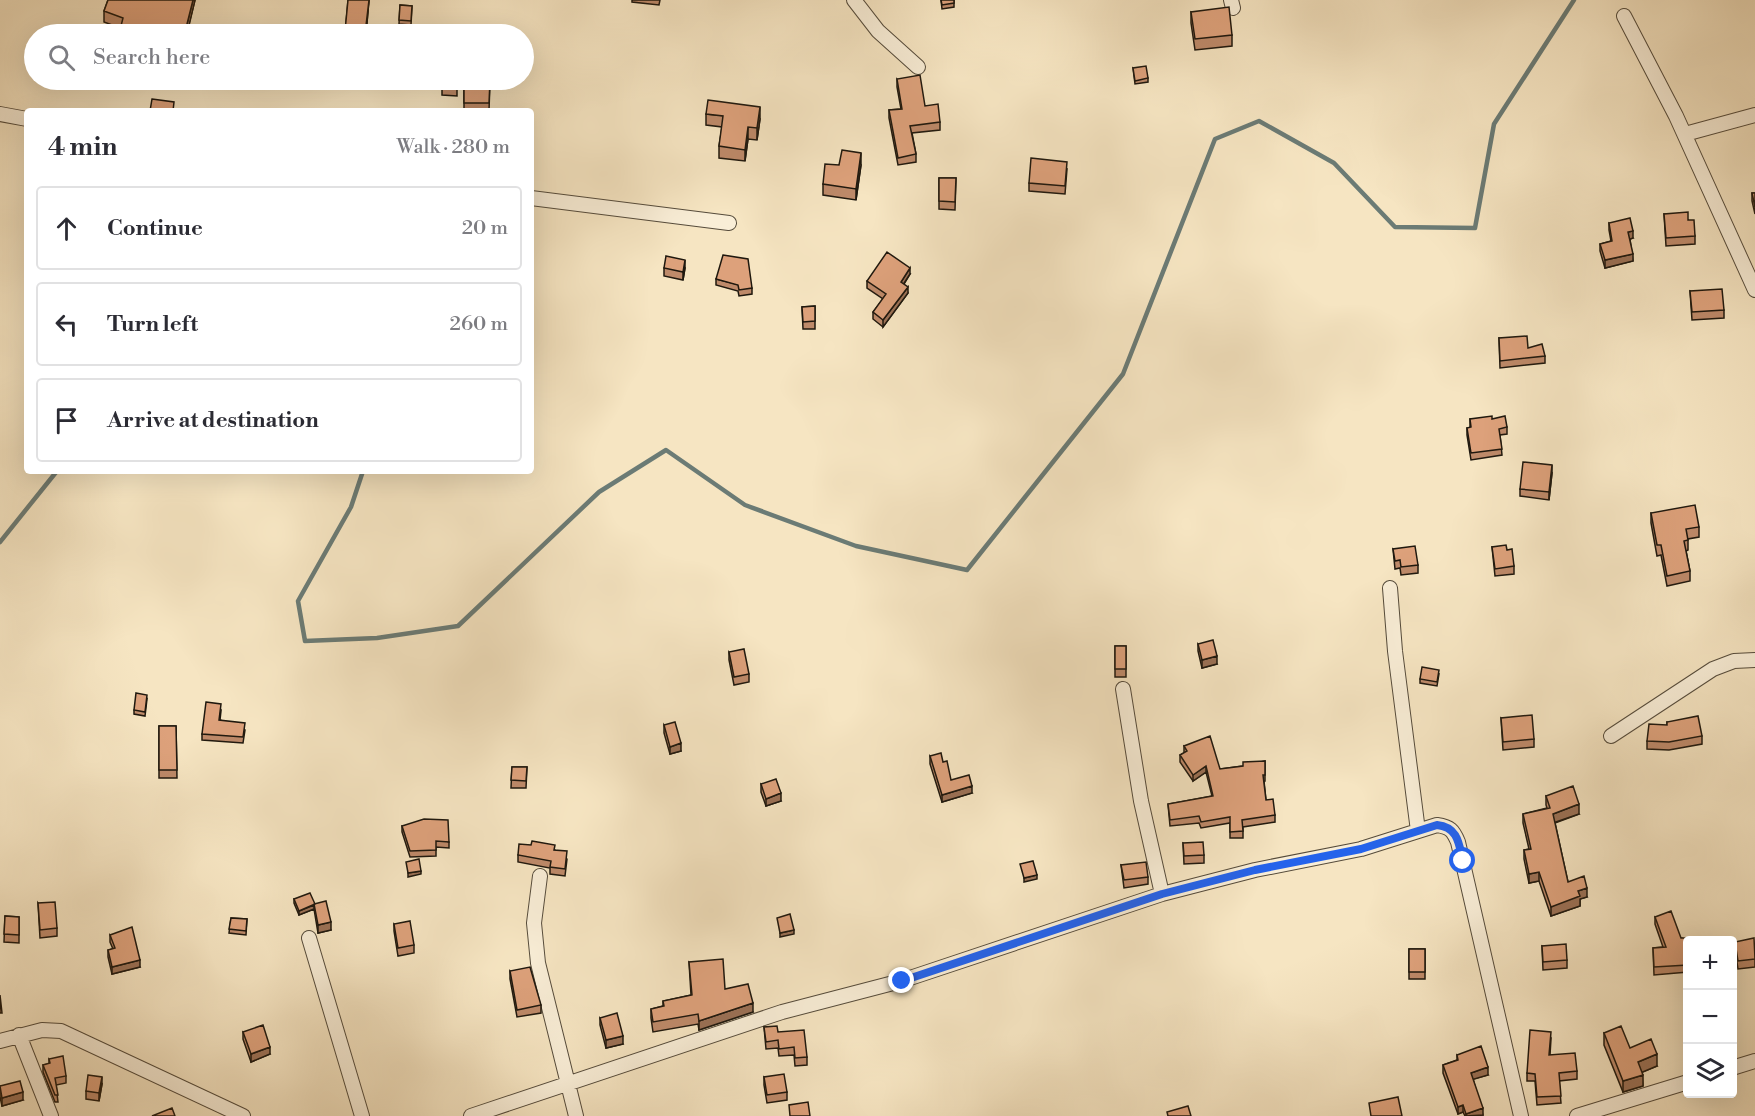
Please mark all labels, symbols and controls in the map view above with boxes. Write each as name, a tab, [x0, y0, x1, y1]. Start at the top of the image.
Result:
search box	[24, 24, 534, 90]
icon: search	[45, 41, 78, 74]
text: Search here	[93, 44, 210, 71]
text: 4 min	[48, 131, 118, 163]
text: Walk · 280 m	[397, 135, 510, 160]
icon: ahead	[50, 212, 83, 245]
text: Continue	[107, 215, 203, 242]
text: 20 m	[462, 216, 508, 241]
icon: left	[50, 308, 83, 341]
text: Turn left	[107, 311, 198, 338]
text: 260 m	[450, 312, 508, 337]
icon: arrive	[50, 404, 83, 437]
text: Arrive at destination	[107, 407, 319, 434]
route start	[1449, 847, 1475, 873]
map controls	[1683, 936, 1737, 1098]
button: +	[1683, 936, 1737, 990]
route end	[888, 967, 914, 993]
button: −	[1683, 990, 1737, 1044]
button: layers	[1683, 1044, 1737, 1098]

